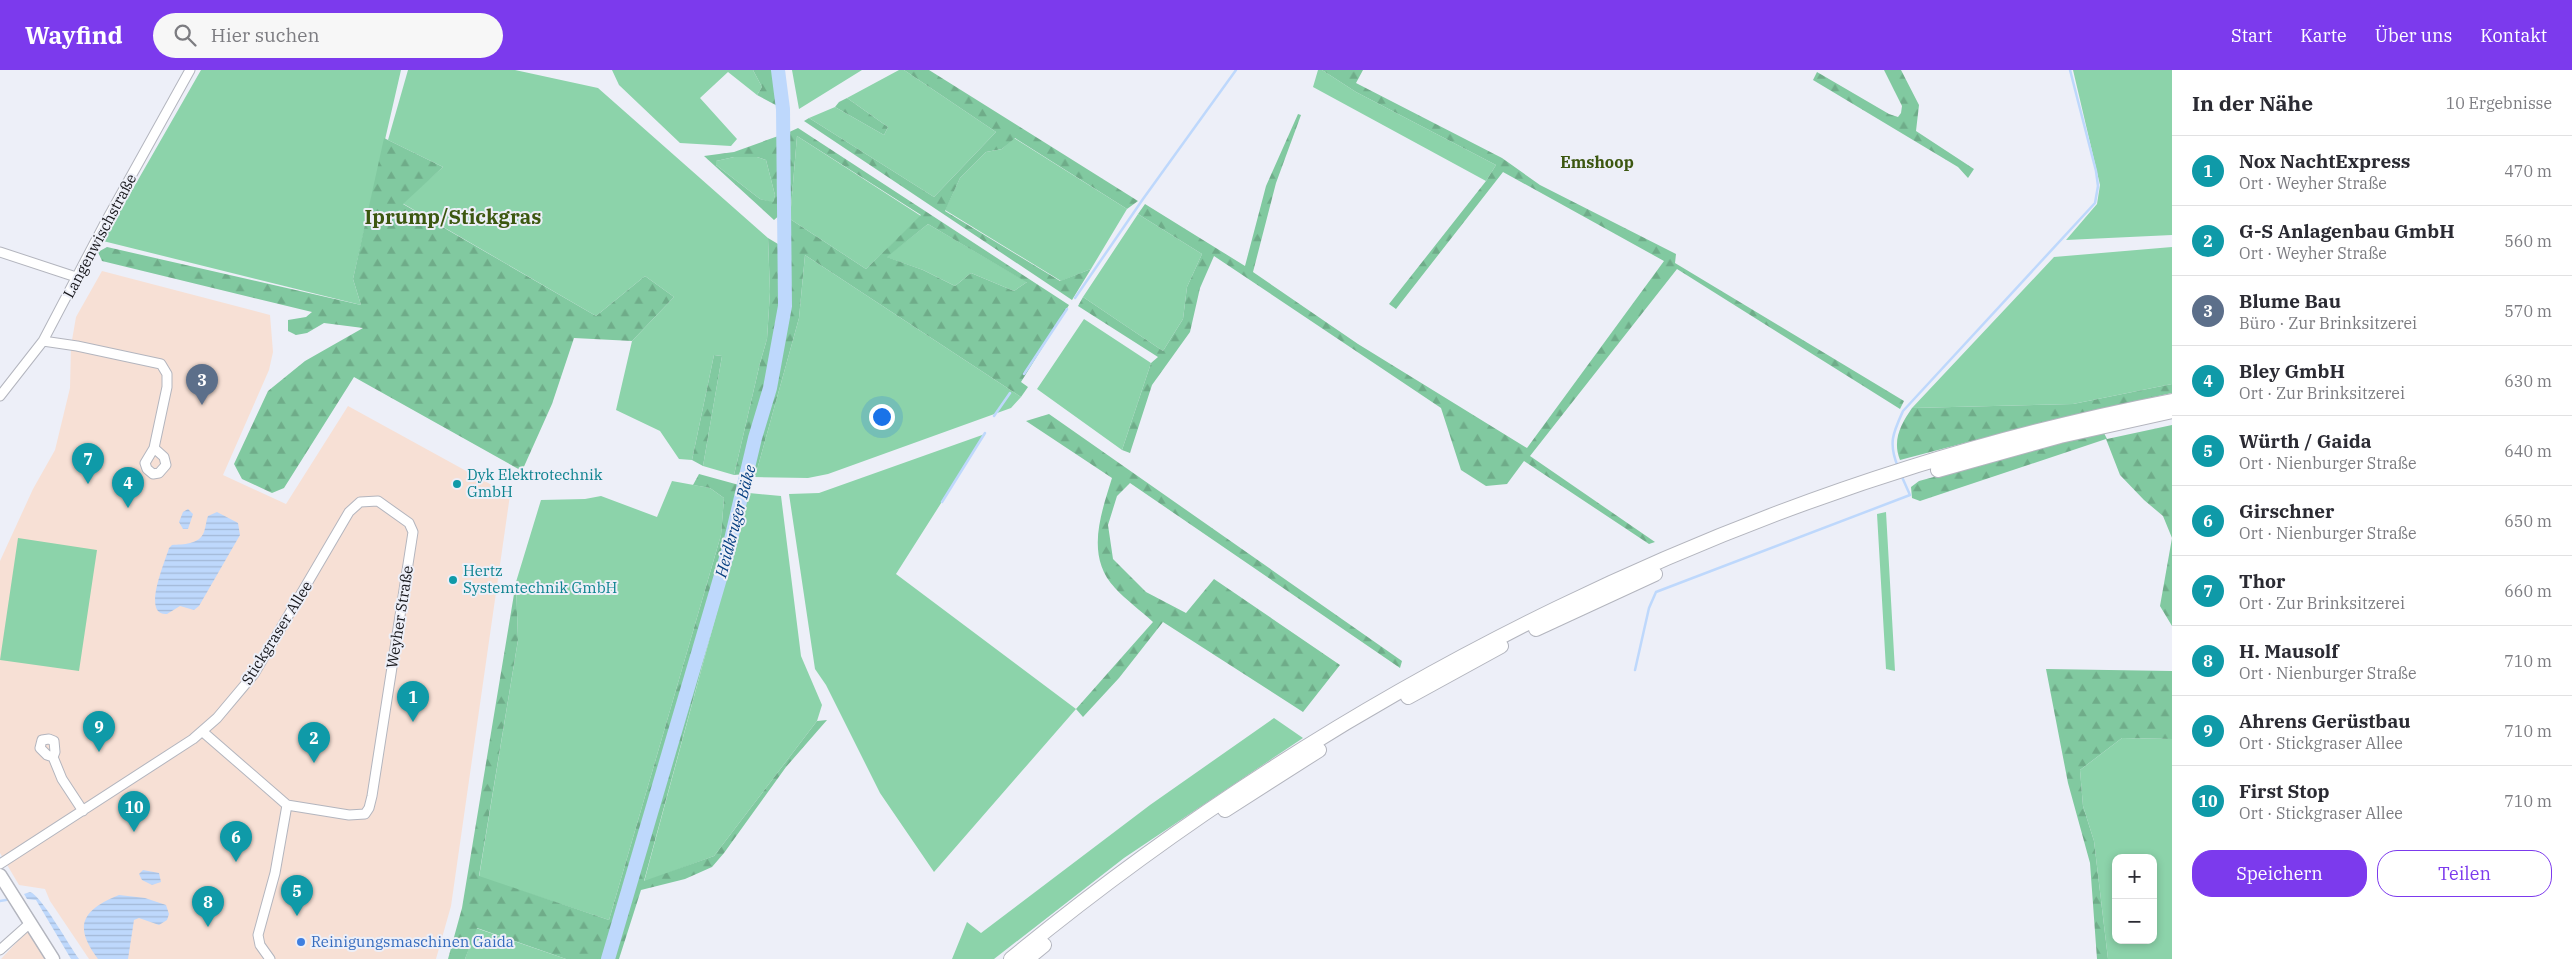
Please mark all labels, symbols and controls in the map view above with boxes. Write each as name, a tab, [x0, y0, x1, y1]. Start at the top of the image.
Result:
search box	[153, 13, 503, 58]
text: Wayfind	[25, 19, 123, 51]
icon: search	[171, 21, 199, 49]
text: Hier suchen	[211, 23, 320, 47]
text: Start	[2231, 24, 2272, 47]
text: Karte	[2300, 24, 2347, 47]
text: Über uns	[2375, 24, 2452, 47]
text: Kontakt	[2480, 24, 2547, 47]
text: In der Nähe	[2192, 89, 2313, 117]
text: 10 Ergebnisse	[2446, 93, 2552, 113]
text: Nox NachtExpress	[2239, 149, 2410, 173]
district label: Emshoop	[1560, 152, 1634, 172]
text: 1	[2203, 161, 2213, 181]
text: 470 m	[2504, 161, 2552, 181]
street label: Langenwischstraße	[59, 170, 140, 301]
text: Ort · Weyher Straße	[2239, 173, 2387, 193]
district label: Iprump/Stickgras	[365, 203, 541, 230]
text: G-S Anlagenbau GmbH	[2239, 219, 2455, 243]
text: 2	[2203, 231, 2213, 251]
text: 560 m	[2504, 231, 2552, 251]
text: Ort · Weyher Straße	[2239, 243, 2387, 263]
text: Blume Bau	[2239, 289, 2341, 313]
text: 3	[2203, 301, 2213, 321]
text: 570 m	[2504, 301, 2552, 321]
text: Büro · Zur Brinksitzerei	[2239, 313, 2417, 333]
text: Bley GmbH	[2239, 359, 2345, 383]
pin: 3	[186, 364, 218, 405]
text: 4	[2203, 371, 2213, 391]
text: 630 m	[2504, 371, 2552, 391]
text: Ort · Zur Brinksitzerei	[2239, 383, 2405, 403]
your location	[869, 404, 895, 430]
text: Würth / Gaida	[2239, 429, 2372, 453]
text: 5	[2203, 441, 2213, 461]
text: 640 m	[2504, 441, 2552, 461]
pin: 7	[72, 443, 104, 484]
text: Ort · Nienburger Straße	[2239, 453, 2417, 473]
water label: Heidkruger Bäke	[710, 463, 760, 580]
place label: Dyk Elektrotechnik GmbH	[467, 465, 603, 501]
pin: 4	[112, 467, 144, 508]
marker: Dyk Elektrotechnik GmbH	[451, 478, 463, 490]
text: Girschner	[2239, 499, 2334, 523]
text: 6	[2203, 511, 2213, 531]
text: 650 m	[2504, 511, 2552, 531]
text: Ort · Nienburger Straße	[2239, 523, 2417, 543]
place label: Hertz Systemtechnik GmbH	[463, 561, 617, 597]
street label: Weyher Straße	[382, 564, 417, 670]
text: Thor	[2239, 569, 2285, 593]
marker: Hertz Systemtechnik GmbH	[447, 574, 459, 586]
street label: Stickgraser Allee	[237, 577, 316, 688]
text: 7	[2203, 581, 2213, 601]
text: 660 m	[2504, 581, 2552, 601]
text: Ort · Zur Brinksitzerei	[2239, 593, 2405, 613]
text: H. Mausolf	[2239, 639, 2339, 663]
text: 8	[2203, 651, 2213, 671]
text: 710 m	[2504, 651, 2552, 671]
text: Ort · Nienburger Straße	[2239, 663, 2417, 683]
pin: 1	[397, 681, 429, 722]
text: Ahrens Gerüstbau	[2239, 709, 2411, 733]
pin: 9	[83, 711, 115, 752]
text: 9	[2203, 721, 2213, 741]
text: 710 m	[2504, 721, 2552, 741]
pin: 2	[298, 722, 330, 763]
text: Ort · Stickgraser Allee	[2239, 733, 2403, 753]
text: First Stop	[2239, 779, 2330, 803]
pin: 10	[118, 791, 150, 832]
text: 10	[2198, 791, 2218, 811]
text: 710 m	[2504, 791, 2552, 811]
text: Ort · Stickgraser Allee	[2239, 803, 2403, 823]
pin: 6	[220, 821, 252, 862]
button: Speichern	[2192, 850, 2367, 897]
button: Teilen	[2377, 850, 2552, 897]
map controls	[2112, 854, 2157, 944]
button: +	[2112, 854, 2157, 899]
pin: 5	[281, 875, 313, 916]
pin: 8	[192, 886, 224, 927]
button: −	[2112, 899, 2157, 944]
place label: Reinigungsmaschinen Gaida	[311, 932, 514, 951]
marker: Reinigungsmaschinen Gaida	[295, 936, 307, 948]

